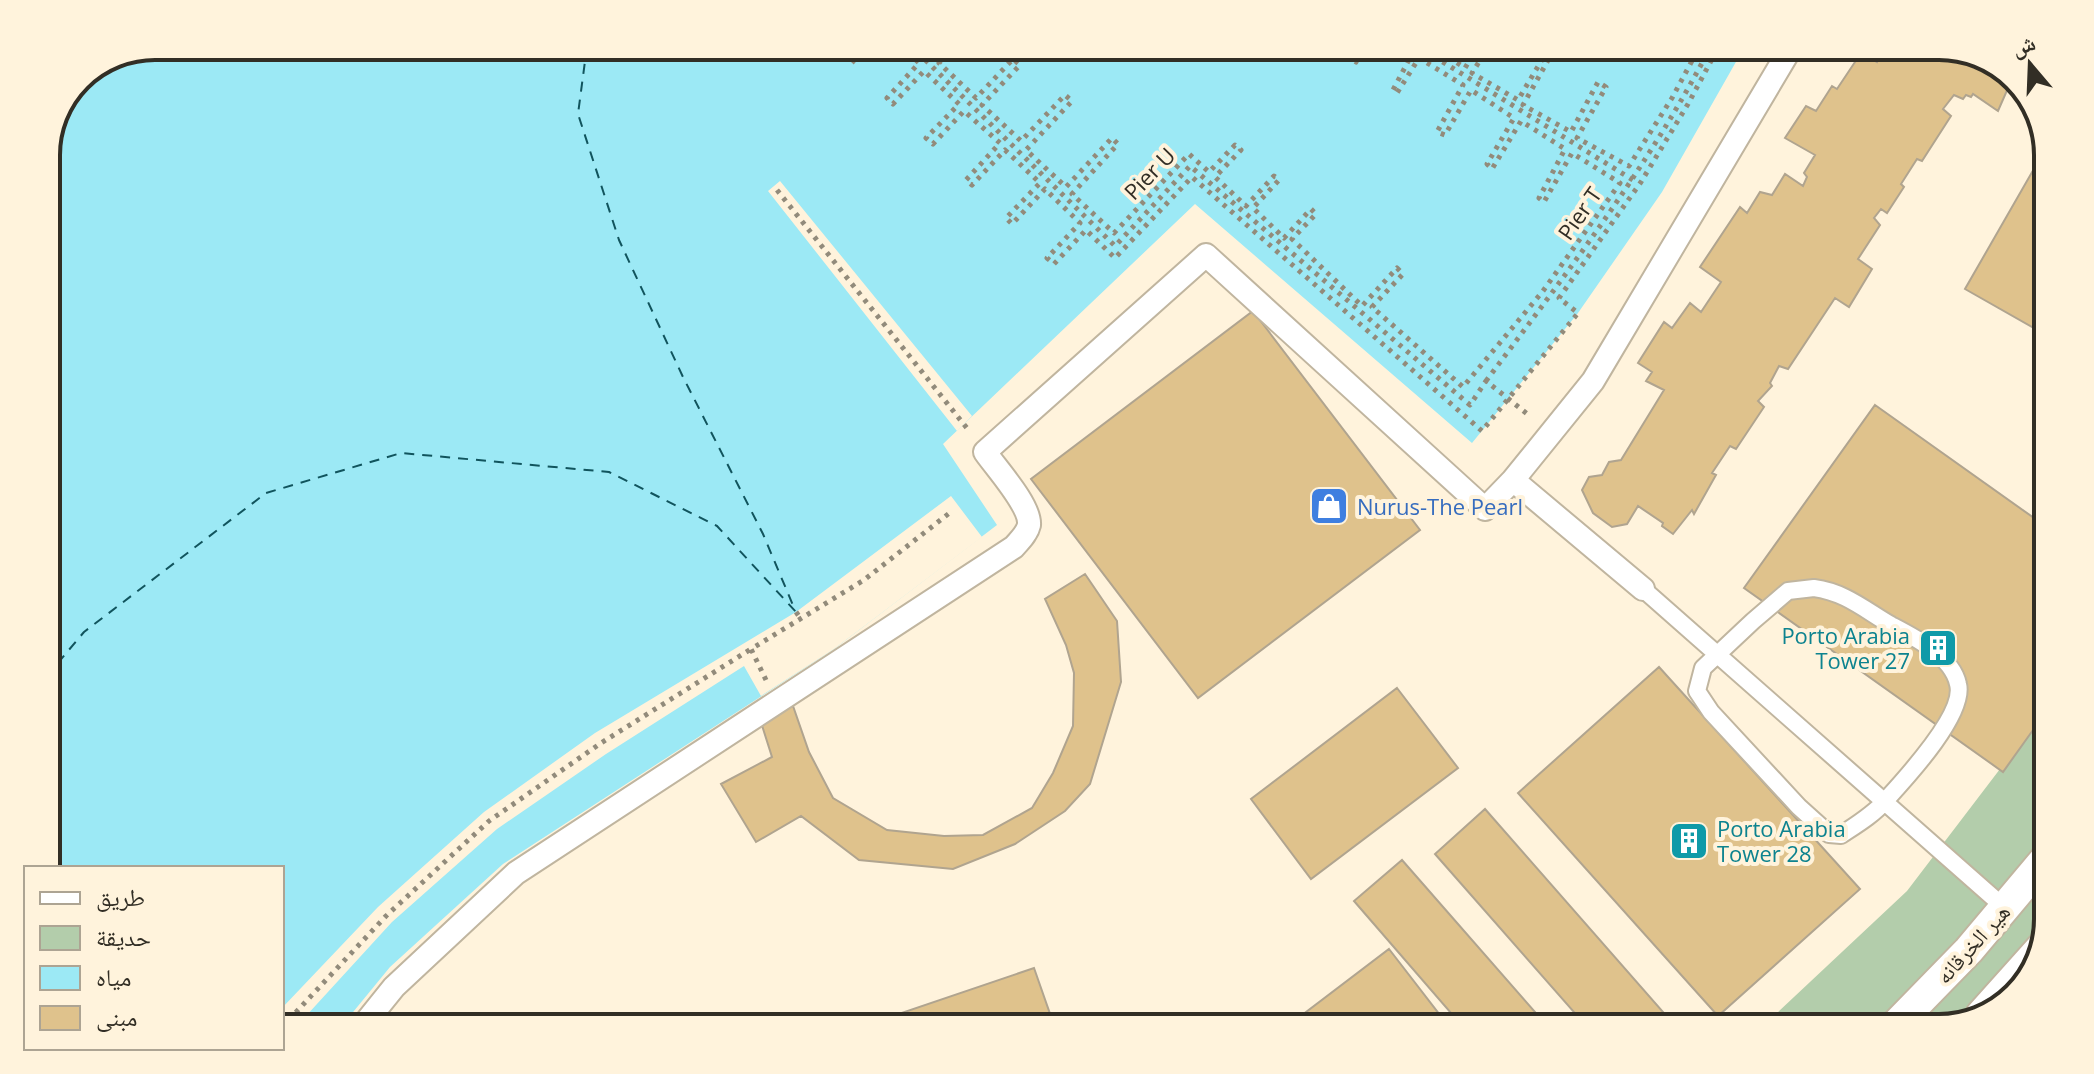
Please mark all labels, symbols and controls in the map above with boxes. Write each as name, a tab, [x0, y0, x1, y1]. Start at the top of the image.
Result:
north arrow	[1990, 24, 2070, 104]
text: ش	[2007, 26, 2039, 62]
street label: Pier U	[1117, 140, 1181, 206]
street label: Pier T	[1550, 181, 1608, 245]
shop icon: Nurus-The Pearl	[1308, 485, 1350, 527]
place label: Nurus-The Pearl	[1357, 491, 1523, 521]
place label: Porto Arabia Tower 27	[1781, 620, 1910, 675]
building icon: Porto Arabia Tower 27	[1917, 627, 1959, 669]
place label: Porto Arabia Tower 28	[1717, 813, 1846, 868]
building icon: Porto Arabia Tower 28	[1668, 820, 1710, 862]
legend	[24, 866, 284, 1050]
text: طريق	[96, 880, 145, 913]
street label: هير الخرقانه	[1928, 897, 2016, 989]
text: حديقة	[96, 920, 151, 953]
text: مياه	[96, 960, 131, 993]
text: مبنى	[96, 1000, 137, 1033]

